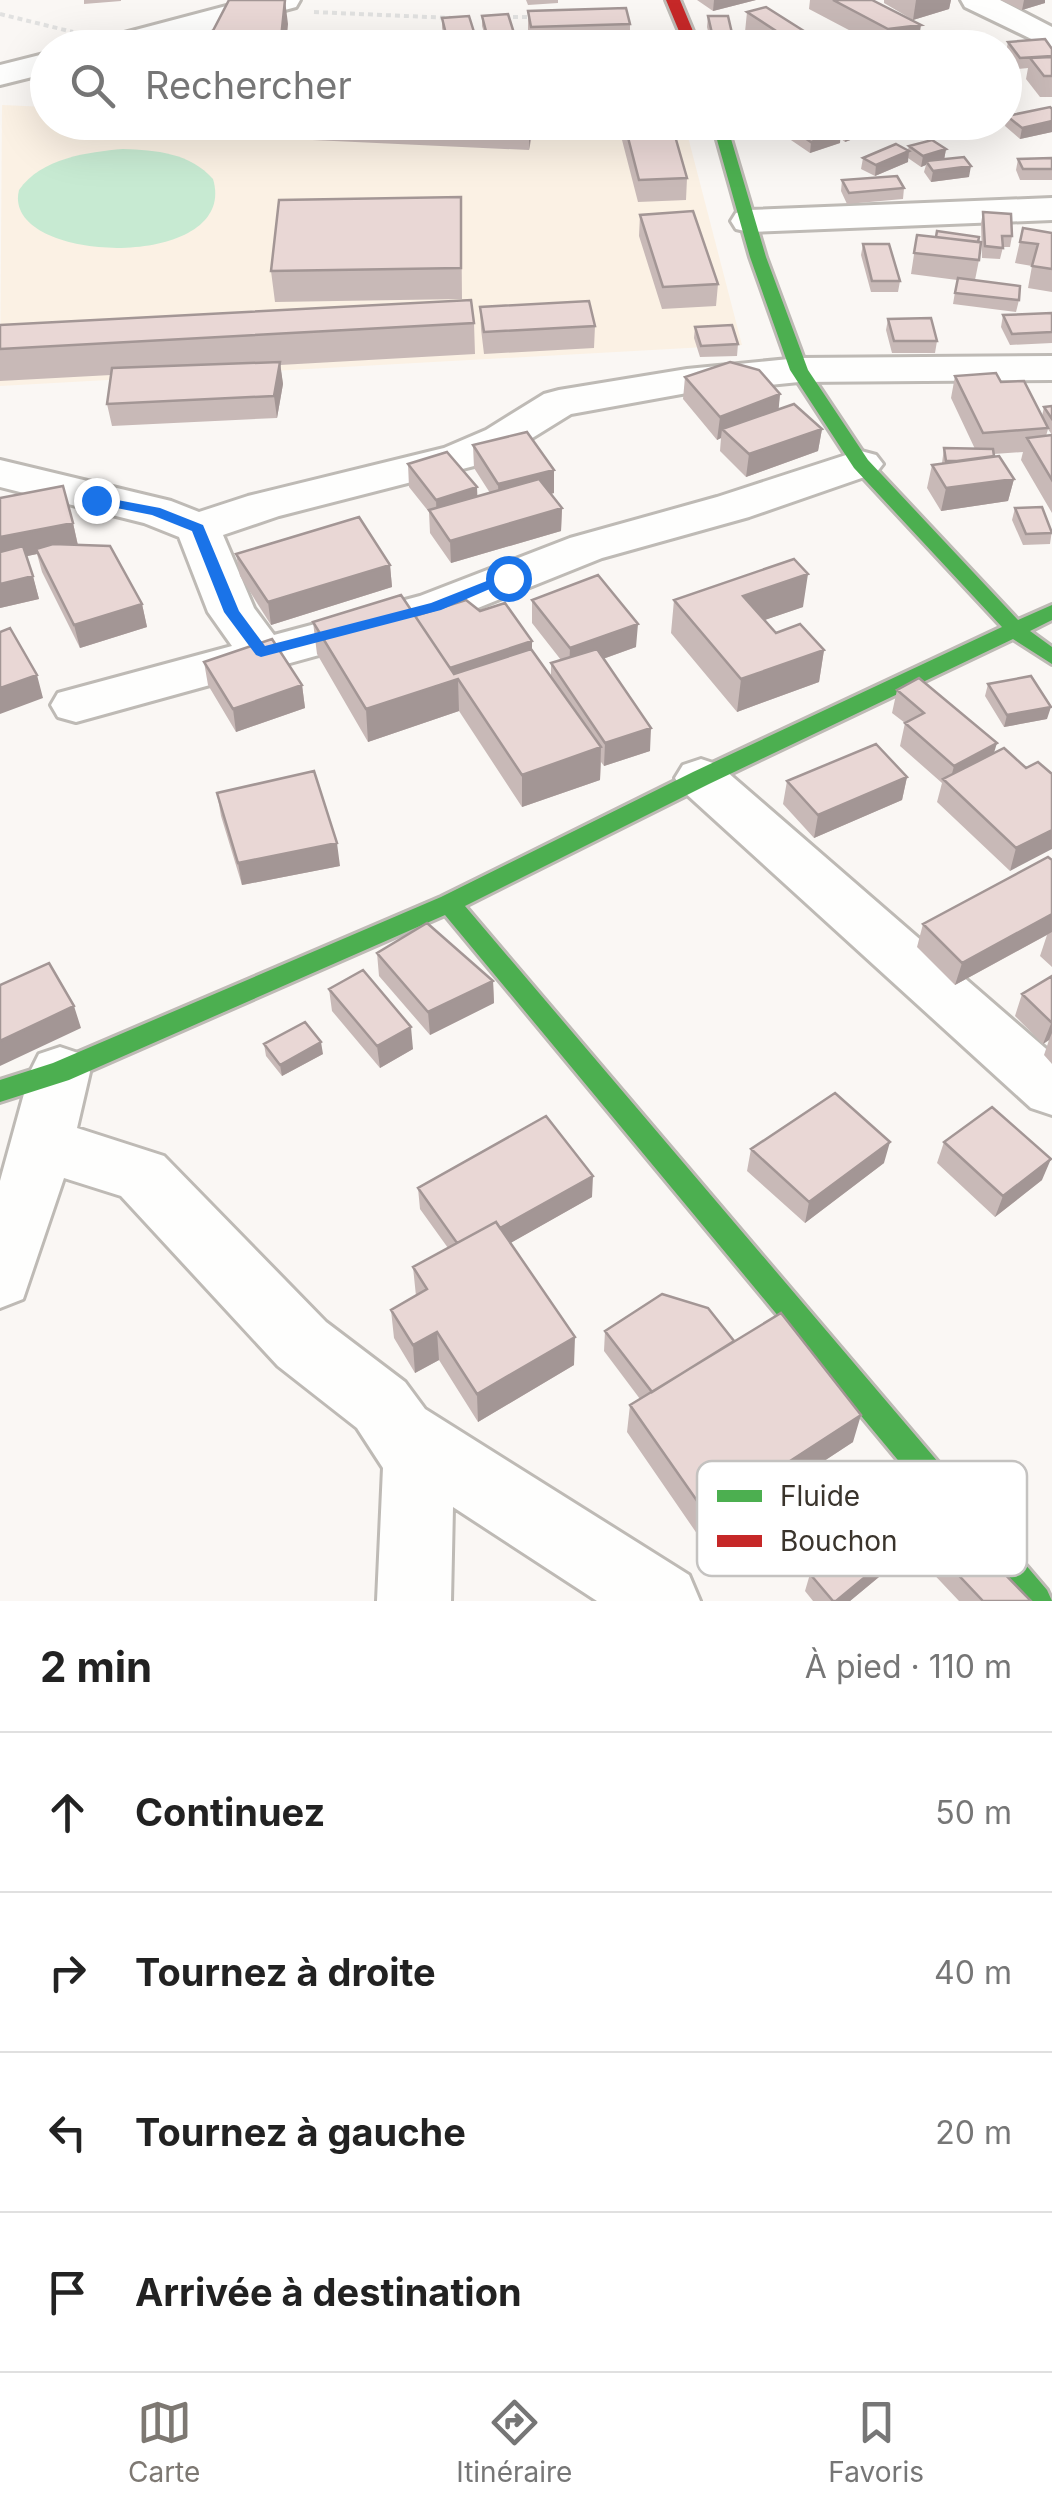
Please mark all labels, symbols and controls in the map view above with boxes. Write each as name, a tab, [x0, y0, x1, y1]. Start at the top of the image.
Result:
search box	[30, 30, 1022, 140]
icon: search	[65, 58, 120, 113]
text: Rechercher	[145, 62, 352, 108]
route end	[74, 478, 120, 524]
route start	[486, 556, 532, 602]
legend	[697, 1461, 1027, 1576]
text: Fluide	[780, 1479, 860, 1513]
text: Bouchon	[780, 1524, 898, 1558]
text: 2 min	[40, 1641, 152, 1692]
text: À pied · 110 m	[805, 1647, 1012, 1686]
icon: ahead	[40, 1785, 95, 1840]
text: Continuez	[135, 1789, 325, 1835]
text: 50 m	[935, 1793, 1012, 1832]
icon: right	[40, 1945, 95, 2000]
text: Tournez à droite	[135, 1949, 436, 1995]
text: 40 m	[934, 1953, 1012, 1992]
icon: left	[40, 2105, 95, 2160]
text: Tournez à gauche	[135, 2109, 466, 2155]
text: 20 m	[935, 2113, 1012, 2152]
icon: arrive	[40, 2265, 95, 2320]
text: Arrivée à destination	[135, 2269, 522, 2315]
tab: Carte	[128, 2395, 200, 2489]
tab: Itinéraire	[456, 2395, 572, 2489]
tab: Favoris	[828, 2395, 924, 2489]

